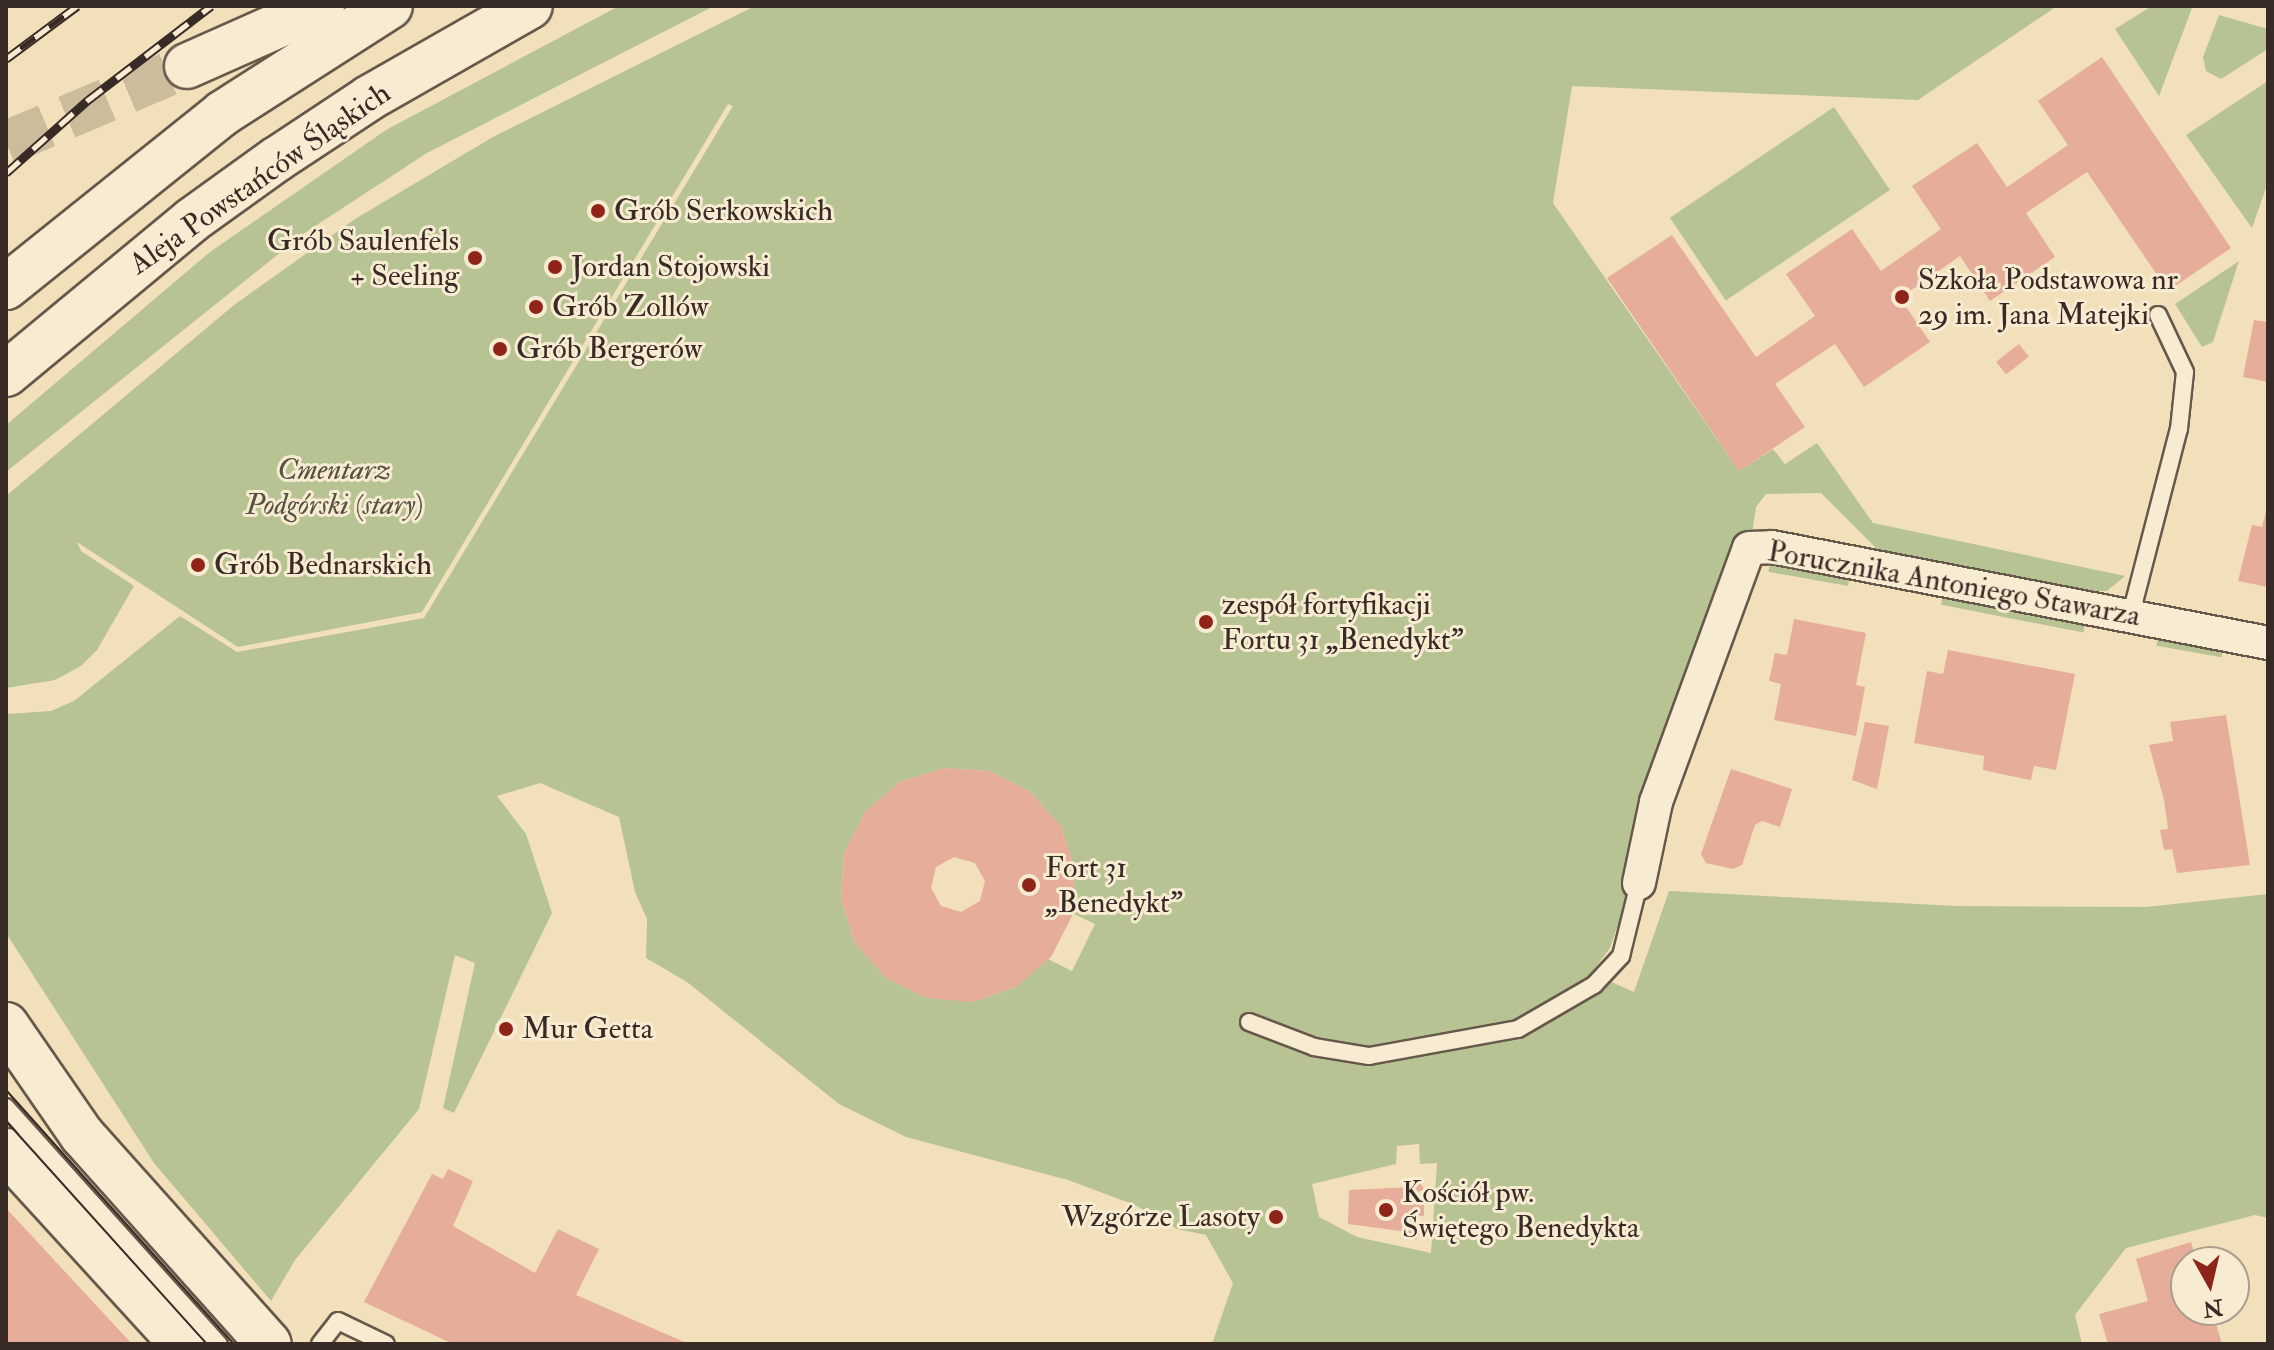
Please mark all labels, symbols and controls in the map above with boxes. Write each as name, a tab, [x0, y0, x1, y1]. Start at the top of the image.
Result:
street label: Aleja Powstańców Śląskich	[123, 75, 397, 283]
place label: Grób Serkowskich	[614, 193, 833, 229]
marker: Grób Serkowskich	[589, 202, 607, 220]
place label: Grób Saulenfels + Seeling	[267, 223, 459, 294]
marker: Grób Saulenfels + Seeling	[466, 249, 484, 267]
place label: Jordan Stojowski	[571, 249, 770, 285]
marker: Jordan Stojowski	[546, 258, 564, 276]
place label: Szkoła Podstawowa nr 29 im. Jana Matejki	[1918, 262, 2178, 332]
marker: Szkoła Podstawowa nr 29 im. Jana Matejki	[1893, 288, 1911, 306]
place label: Grób Zollów	[552, 289, 709, 325]
marker: Grób Zollów	[527, 298, 545, 316]
place label: Grób Bergerów	[516, 331, 702, 367]
marker: Grób Bergerów	[491, 340, 509, 358]
park label: Cmentarz Podgórski (stary)	[245, 452, 423, 522]
street label: Porucznika Antoniego Stawarza	[1765, 533, 2143, 635]
place label: Grób Bednarskich	[214, 547, 432, 583]
marker: Grób Bednarskich	[189, 556, 207, 574]
place label: zespół fortyfikacji Fortu 31 „Benedykt”	[1222, 587, 1464, 658]
marker: zespół fortyfikacji Fortu 31 „Benedykt”	[1197, 613, 1215, 631]
place label: Fort 31 „Benedykt”	[1045, 850, 1183, 920]
marker: Fort 31 „Benedykt”	[1020, 876, 1038, 894]
place label: Mur Getta	[522, 1011, 653, 1047]
marker: Mur Getta	[497, 1020, 515, 1038]
place label: Kościół pw. Świętego Benedykta	[1402, 1175, 1639, 1246]
place label: Wzgórze Lasoty	[1061, 1199, 1260, 1235]
marker: Kościół pw. Świętego Benedykta	[1377, 1201, 1395, 1219]
marker: Wzgórze Lasoty	[1267, 1208, 1285, 1226]
north arrow	[2170, 1246, 2250, 1326]
text: N	[2201, 1293, 2225, 1323]

